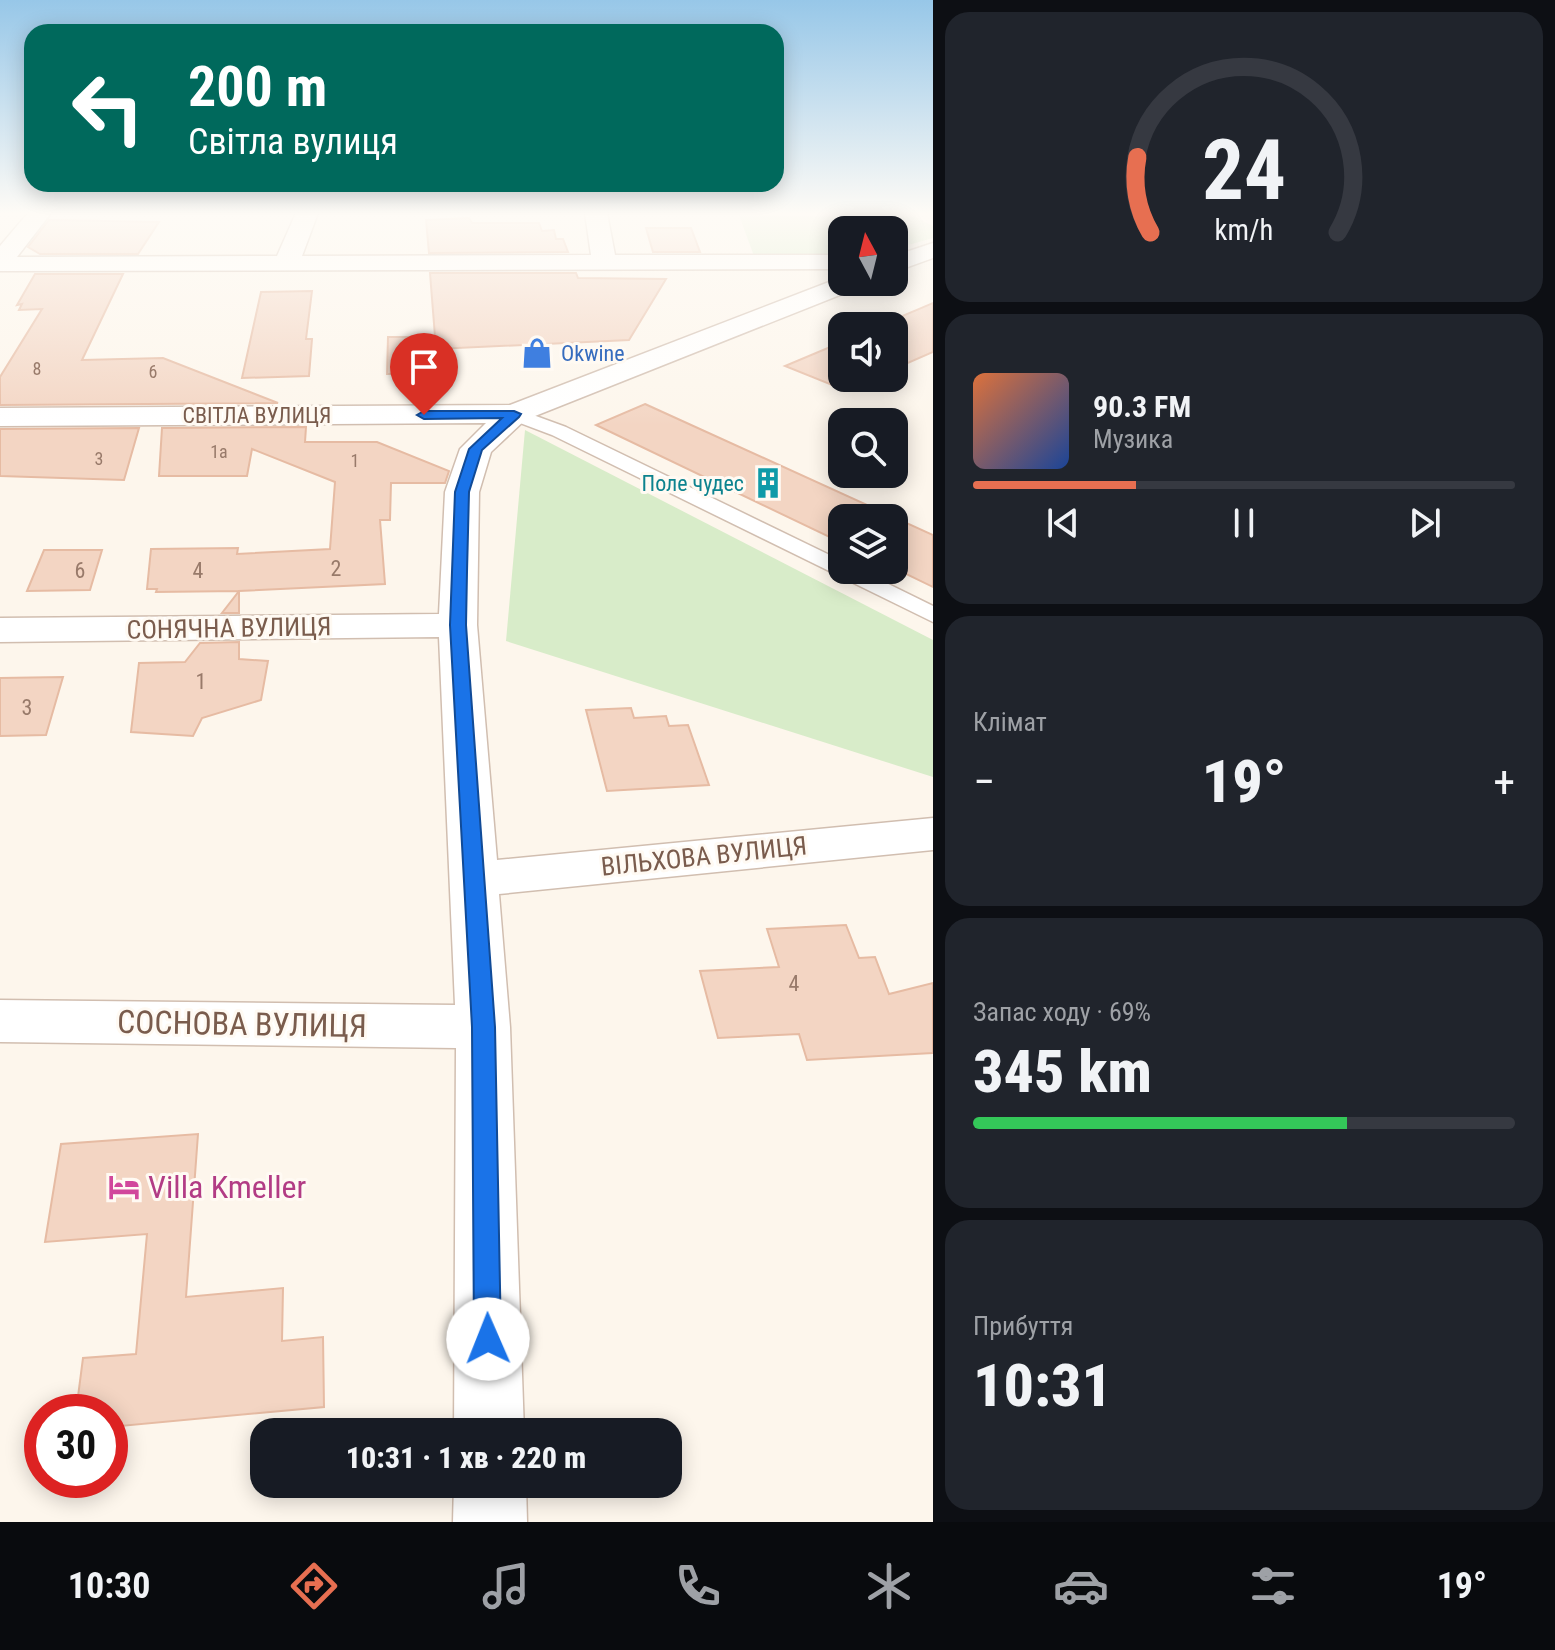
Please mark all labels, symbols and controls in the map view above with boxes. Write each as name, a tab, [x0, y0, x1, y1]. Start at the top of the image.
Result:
text: 200 m	[188, 54, 327, 120]
icon: left	[56, 56, 160, 160]
text: Світла вулиця	[188, 121, 398, 163]
text: 24	[1202, 122, 1286, 219]
text: km/h	[1215, 213, 1273, 247]
north arrow	[828, 216, 908, 296]
map controls	[828, 216, 908, 584]
button: sound	[828, 312, 908, 392]
pin	[390, 333, 458, 415]
shop icon: Okwine	[520, 336, 554, 370]
place label: Okwine	[561, 341, 624, 366]
icon: arrive	[402, 345, 446, 389]
house number: 8	[33, 358, 41, 379]
house number: 6	[149, 361, 157, 382]
text: 90.3 FM	[1093, 389, 1191, 424]
street label: СВІТЛА ВУЛИЦЯ	[183, 403, 332, 428]
button: search	[828, 408, 908, 488]
text: Музика	[1093, 424, 1173, 454]
house number: 1а	[210, 441, 228, 462]
house number: 3	[95, 448, 103, 469]
house number: 1	[351, 450, 359, 471]
building icon: Поле чудес	[751, 466, 785, 500]
place label: Поле чудес	[641, 471, 744, 496]
icon: previous	[1041, 501, 1085, 545]
icon: pause	[1222, 501, 1266, 545]
icon: next	[1403, 501, 1447, 545]
button: layers	[828, 504, 908, 584]
house number: 2	[331, 556, 341, 581]
house number: 6	[75, 558, 85, 583]
house number: 4	[193, 558, 204, 583]
street label: СОНЯЧНА ВУЛИЦЯ	[126, 611, 332, 645]
house number: 1	[196, 669, 206, 694]
house number: 3	[22, 695, 32, 720]
text: Клімат	[973, 707, 1047, 737]
text: 19°	[1202, 746, 1286, 817]
text: −	[973, 756, 995, 808]
text: +	[1493, 756, 1515, 808]
street label: ВІЛЬХОВА ВУЛИЦЯ	[600, 830, 808, 882]
house number: 4	[789, 971, 800, 996]
text: Запас ходу · 69%	[973, 997, 1151, 1027]
street label: СОСНОВА ВУЛИЦЯ	[117, 1003, 367, 1045]
text: 345 km	[973, 1036, 1152, 1107]
place label: Villa Kmeller	[148, 1168, 307, 1206]
hotel icon: Villa Kmeller	[107, 1170, 141, 1204]
position arrow	[446, 1297, 530, 1381]
text: Прибуття	[973, 1311, 1073, 1341]
text: 10:31	[973, 1350, 1112, 1421]
speed limit sign: 30	[24, 1394, 128, 1498]
text: 10:31 · 1 хв · 220 m	[346, 1440, 586, 1475]
icon: directions	[286, 1558, 342, 1614]
icon: music	[478, 1558, 534, 1614]
icon: phone	[670, 1558, 726, 1614]
icon: climate	[861, 1558, 917, 1614]
icon: car	[1053, 1558, 1109, 1614]
icon: filters	[1245, 1558, 1301, 1614]
text: 10:30	[68, 1565, 150, 1607]
text: 19°	[1437, 1565, 1487, 1607]

